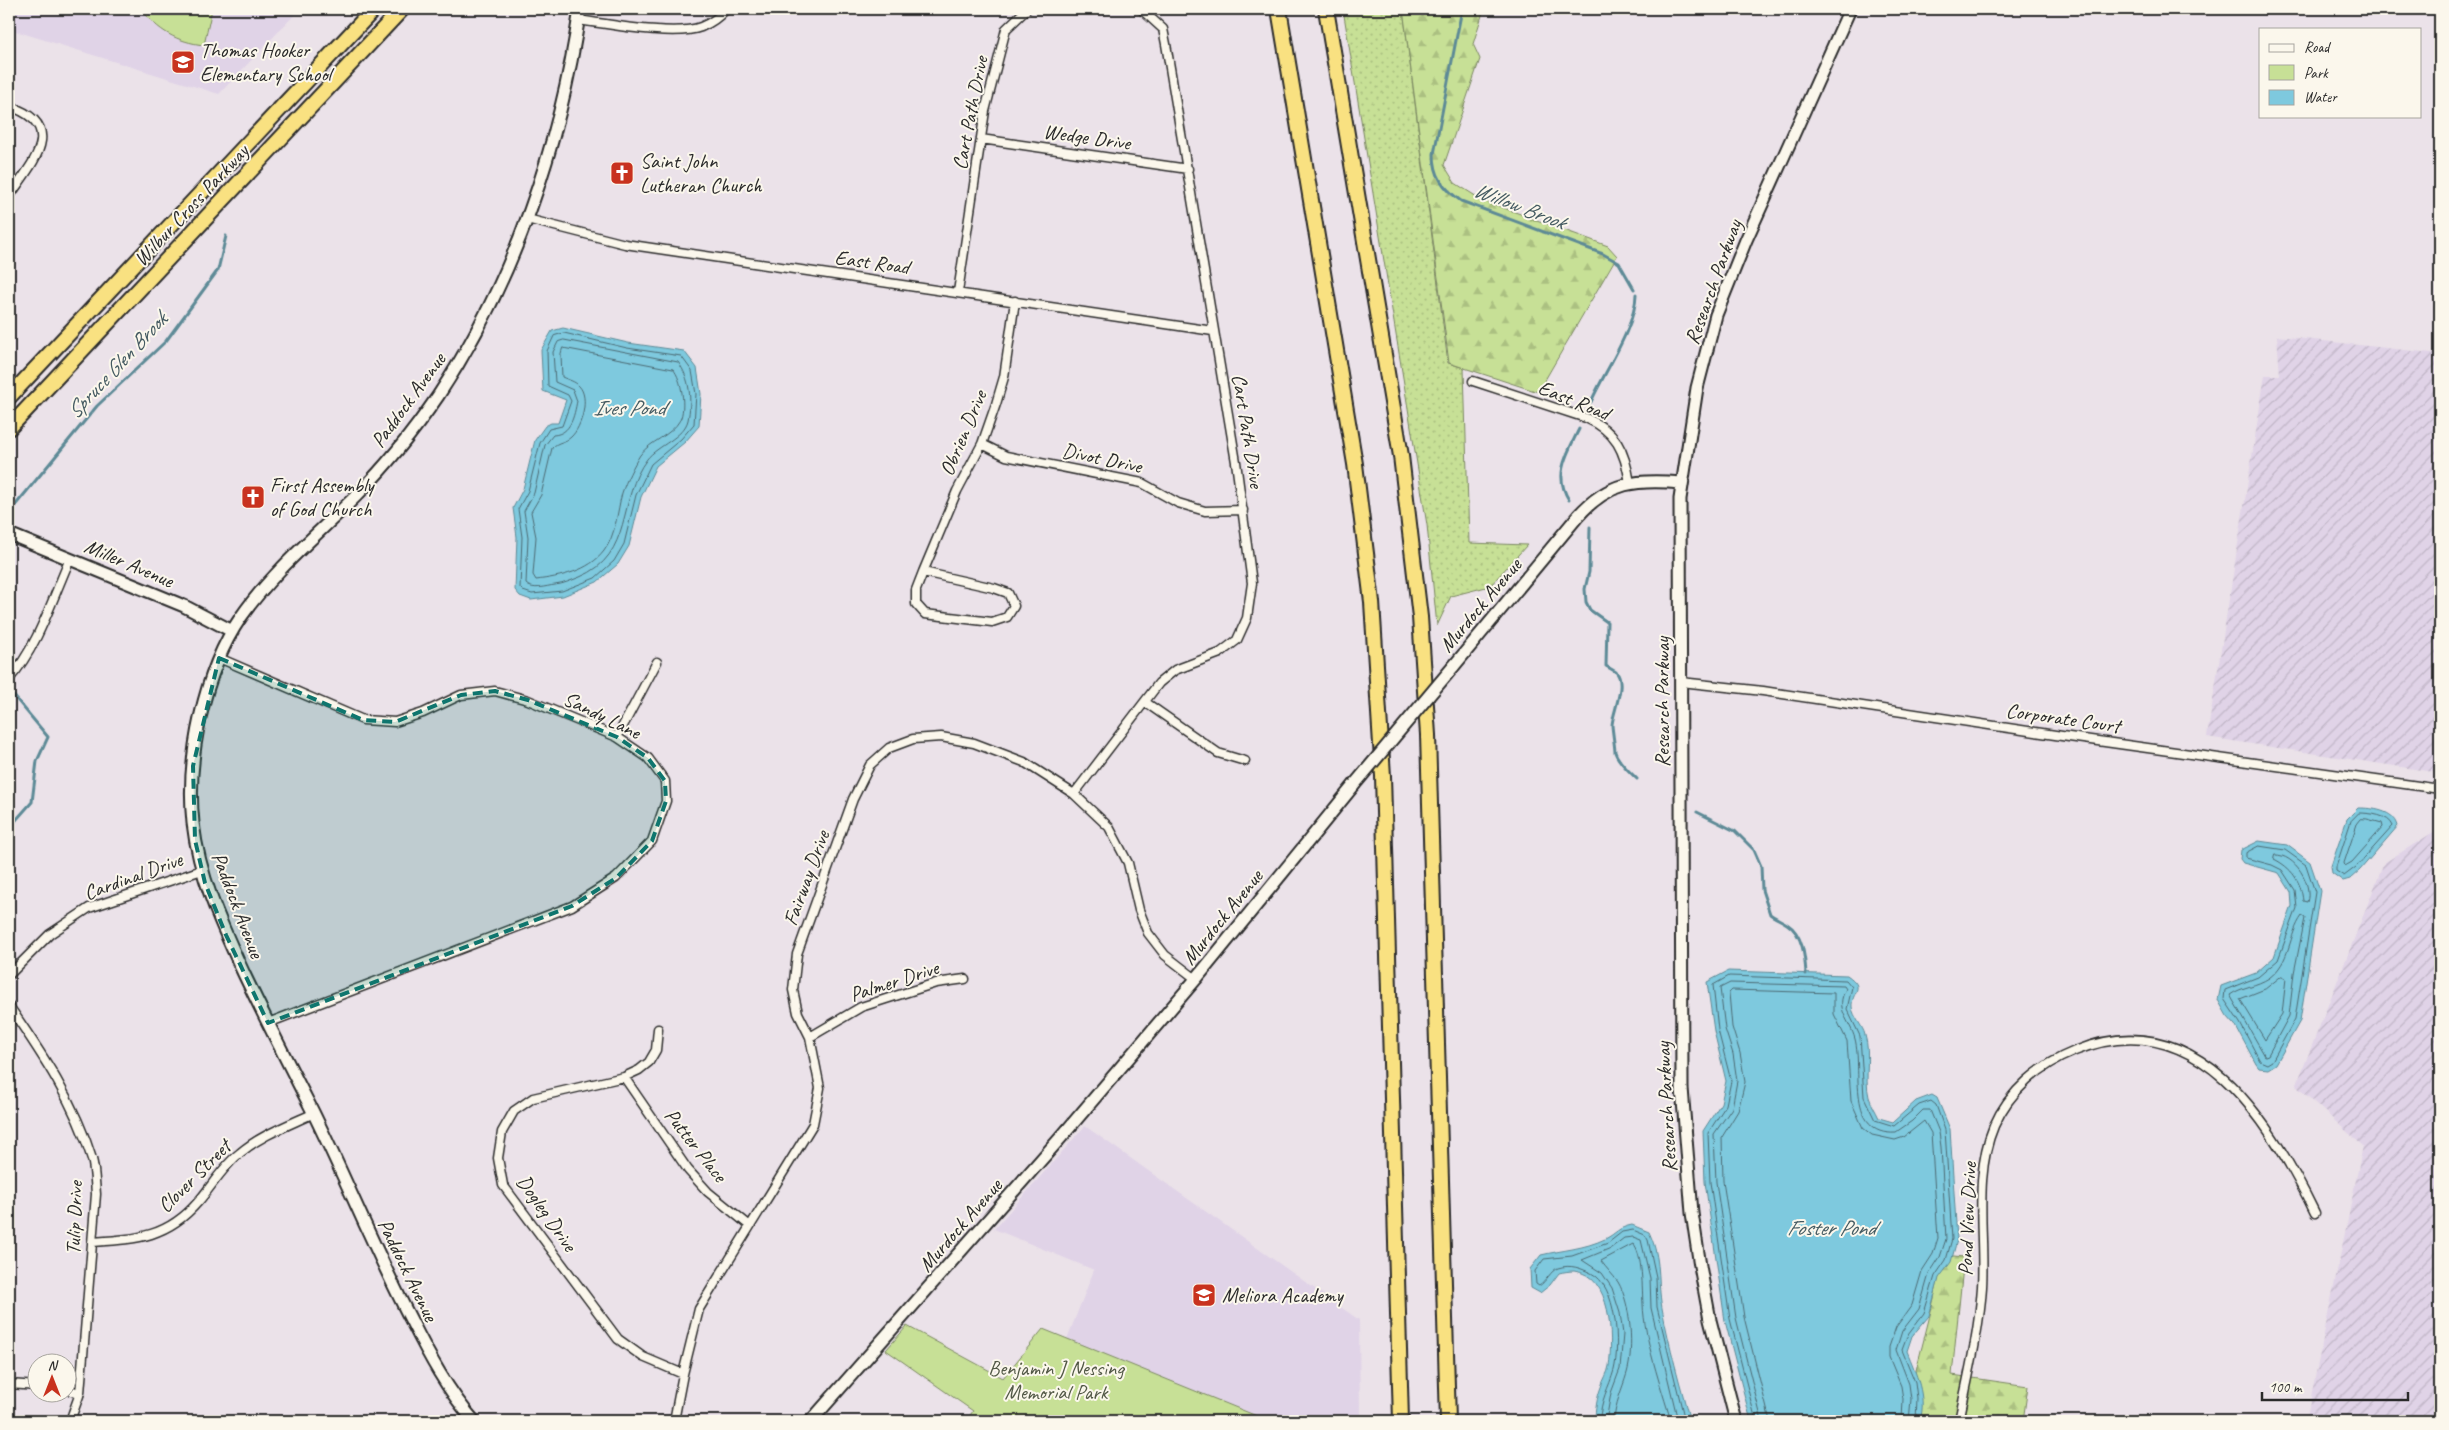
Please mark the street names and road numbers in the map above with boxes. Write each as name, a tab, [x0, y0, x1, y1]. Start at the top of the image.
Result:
street label: Cart Path Drive	[946, 52, 994, 172]
street label: Wedge Drive	[1042, 118, 1134, 156]
street label: Wilbur Cross Parkway	[128, 137, 255, 271]
street label: Research Parkway	[1678, 215, 1748, 348]
street label: East Road	[833, 244, 914, 280]
street label: Paddock Avenue	[365, 347, 452, 453]
street label: Cart Path Drive	[1226, 372, 1270, 492]
street label: East Road	[1534, 374, 1616, 427]
street label: Obrien Drive	[933, 384, 993, 480]
street label: Divot Drive	[1060, 437, 1146, 480]
street label: Miller Avenue	[81, 533, 178, 594]
street label: Murdock Avenue	[1433, 552, 1528, 657]
street label: Research Parkway	[1649, 635, 1675, 767]
street label: Sandy Lane	[559, 685, 646, 745]
street label: Corporate Court	[2004, 697, 2125, 739]
street label: Fairway Drive	[777, 826, 836, 929]
street label: Cardinal Drive	[80, 846, 187, 906]
street label: Paddock Avenue	[206, 849, 270, 963]
street label: Murdock Avenue	[1176, 863, 1269, 970]
street label: Palmer Drive	[846, 954, 944, 1008]
street label: Research Parkway	[1650, 1039, 1682, 1173]
street label: Putter Place	[659, 1103, 734, 1189]
street label: Clover Street	[152, 1132, 238, 1218]
street label: Pond View Drive	[1952, 1161, 1982, 1276]
street label: Dogleg Drive	[511, 1170, 584, 1258]
street label: Murdock Avenue	[913, 1172, 1008, 1277]
street label: Tulip Drive	[60, 1179, 88, 1255]
street label: Paddock Avenue	[372, 1214, 445, 1327]

